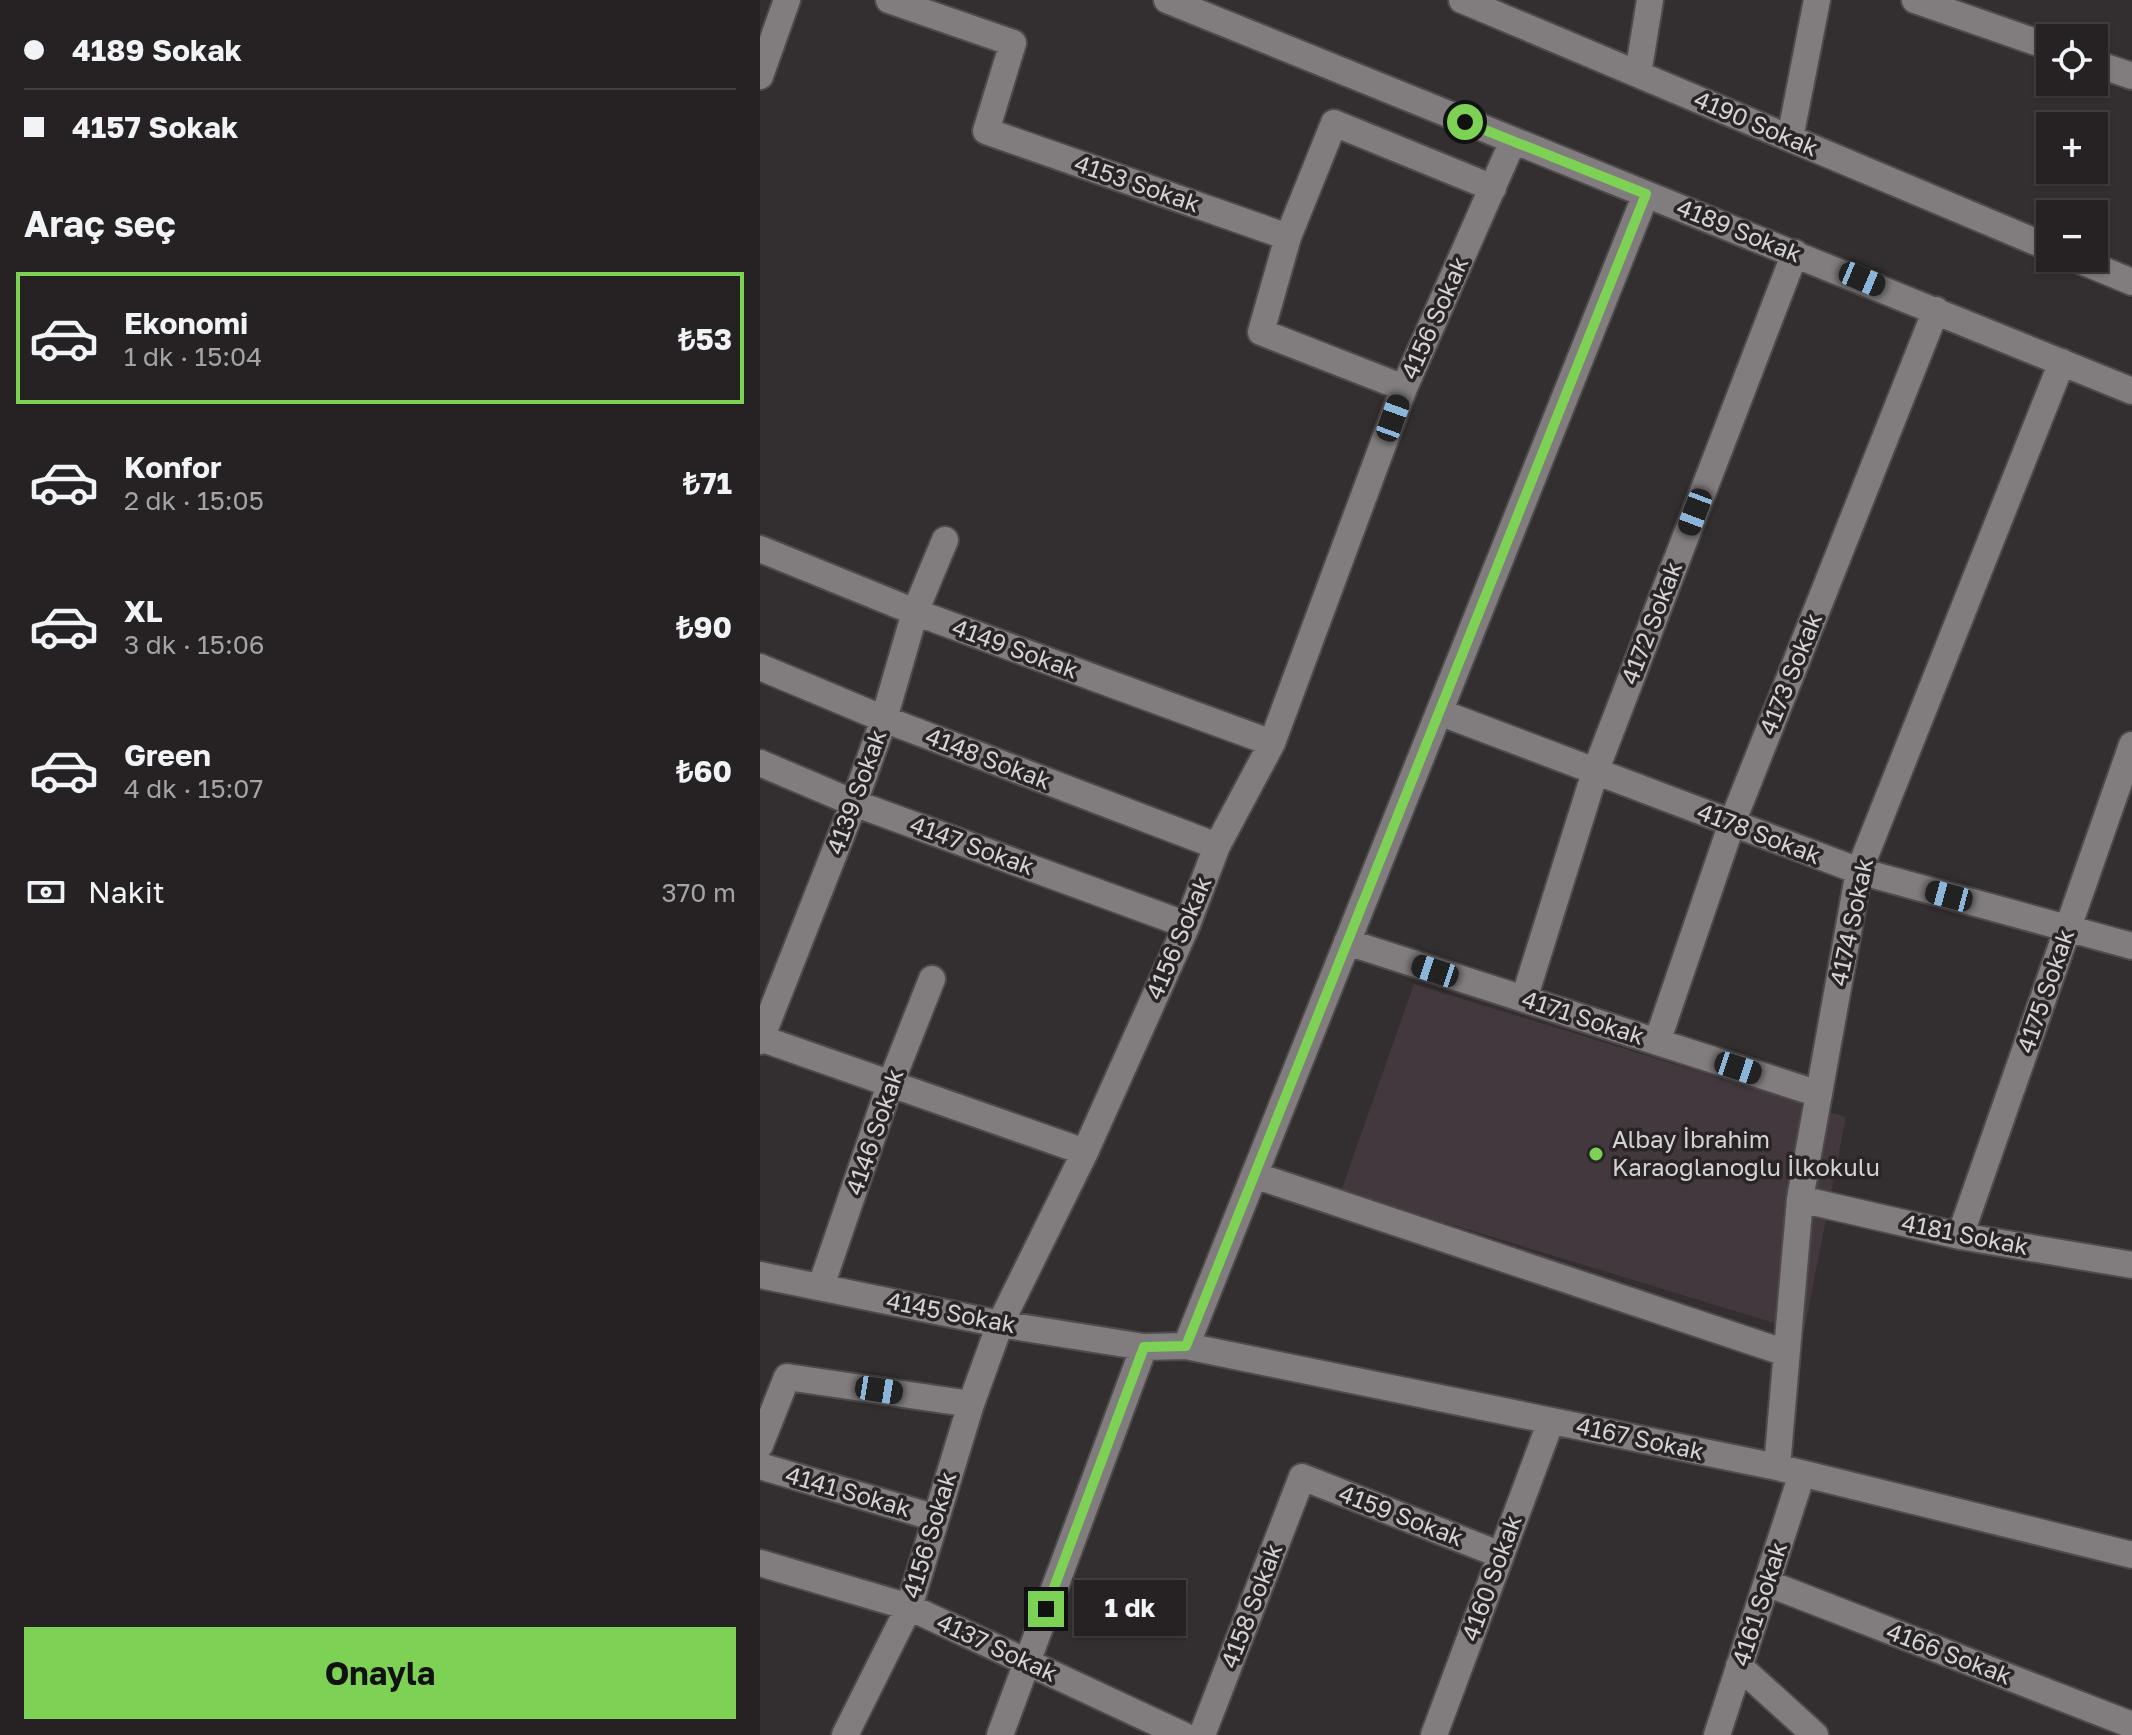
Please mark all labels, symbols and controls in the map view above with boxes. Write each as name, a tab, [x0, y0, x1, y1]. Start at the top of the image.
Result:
map controls	[2036, 24, 2108, 272]
button: locate	[2036, 24, 2108, 96]
text: 4189 Sokak	[72, 32, 242, 68]
street label: 4190 Sokak	[1690, 84, 1823, 162]
route start	[1447, 104, 1483, 140]
text: 4157 Sokak	[72, 109, 238, 145]
button: +	[2036, 112, 2108, 184]
street label: 4153 Sokak	[1071, 148, 1204, 218]
street label: 4189 Sokak	[1673, 192, 1806, 268]
button: −	[2036, 200, 2108, 272]
text: Araç seç	[24, 202, 176, 245]
street label: 4156 Sokak	[1394, 252, 1474, 383]
car	[1835, 259, 1889, 299]
icon: car	[28, 302, 100, 374]
text: Ekonomi	[124, 305, 248, 341]
text: ₺53	[678, 321, 732, 357]
text: 1 dk · 15:04	[124, 341, 262, 372]
car	[1374, 391, 1412, 445]
icon: car	[28, 446, 100, 518]
text: Konfor	[124, 449, 222, 485]
text: ₺71	[683, 465, 732, 501]
text: 2 dk · 15:05	[124, 485, 264, 516]
car	[1675, 485, 1715, 539]
street label: 4172 Sokak	[1614, 557, 1687, 688]
icon: car	[28, 590, 100, 662]
text: XL	[124, 593, 163, 629]
street label: 4173 Sokak	[1752, 608, 1827, 739]
text: ₺90	[676, 609, 732, 645]
street label: 4149 Sokak	[949, 611, 1082, 684]
text: 3 dk · 15:06	[124, 629, 265, 660]
street label: 4148 Sokak	[922, 720, 1055, 795]
street label: 4139 Sokak	[820, 725, 892, 858]
icon: car	[28, 734, 100, 806]
text: Green	[124, 737, 211, 773]
text: ₺60	[676, 753, 732, 789]
text: 4 dk · 15:07	[124, 773, 263, 804]
street label: 4178 Sokak	[1694, 796, 1825, 869]
street label: 4147 Sokak	[907, 809, 1038, 880]
street label: 4174 Sokak	[1823, 855, 1878, 988]
icon: cash	[24, 870, 68, 914]
street label: 4156 Sokak	[1139, 871, 1217, 1003]
text: Nakit	[88, 874, 165, 910]
text: 370 m	[661, 877, 736, 908]
car	[1923, 878, 1975, 914]
street label: 4175 Sokak	[2010, 925, 2079, 1056]
car	[1408, 952, 1462, 990]
street label: 4171 Sokak	[1519, 983, 1648, 1050]
car	[1711, 1049, 1765, 1087]
street label: 4146 Sokak	[838, 1065, 909, 1198]
place label: Albay İbrahim Karaoğlanoğlu İlkokulu	[1612, 1124, 1880, 1181]
marker: Albay İbrahim Karaoğlanoğlu İlkokulu	[1587, 1145, 1605, 1163]
street label: 4181 Sokak	[1899, 1207, 2031, 1260]
street label: 4145 Sokak	[884, 1285, 1018, 1338]
car	[853, 1374, 905, 1406]
street label: 4167 Sokak	[1574, 1410, 1707, 1465]
street label: 4141 Sokak	[783, 1459, 914, 1522]
street label: 4156 Sokak	[896, 1468, 962, 1601]
street label: 4159 Sokak	[1335, 1478, 1468, 1552]
street label: 4160 Sokak	[1454, 1511, 1527, 1644]
street label: 4161 Sokak	[1725, 1538, 1792, 1669]
street label: 4158 Sokak	[1214, 1539, 1288, 1672]
callout: 1 dk	[1074, 1581, 1186, 1637]
route end	[1028, 1591, 1064, 1627]
text: 1 dk	[1105, 1592, 1155, 1623]
street label: 4137 Sokak	[933, 1606, 1062, 1687]
street label: 4166 Sokak	[1883, 1615, 2016, 1690]
button: Onayla	[24, 1627, 736, 1719]

